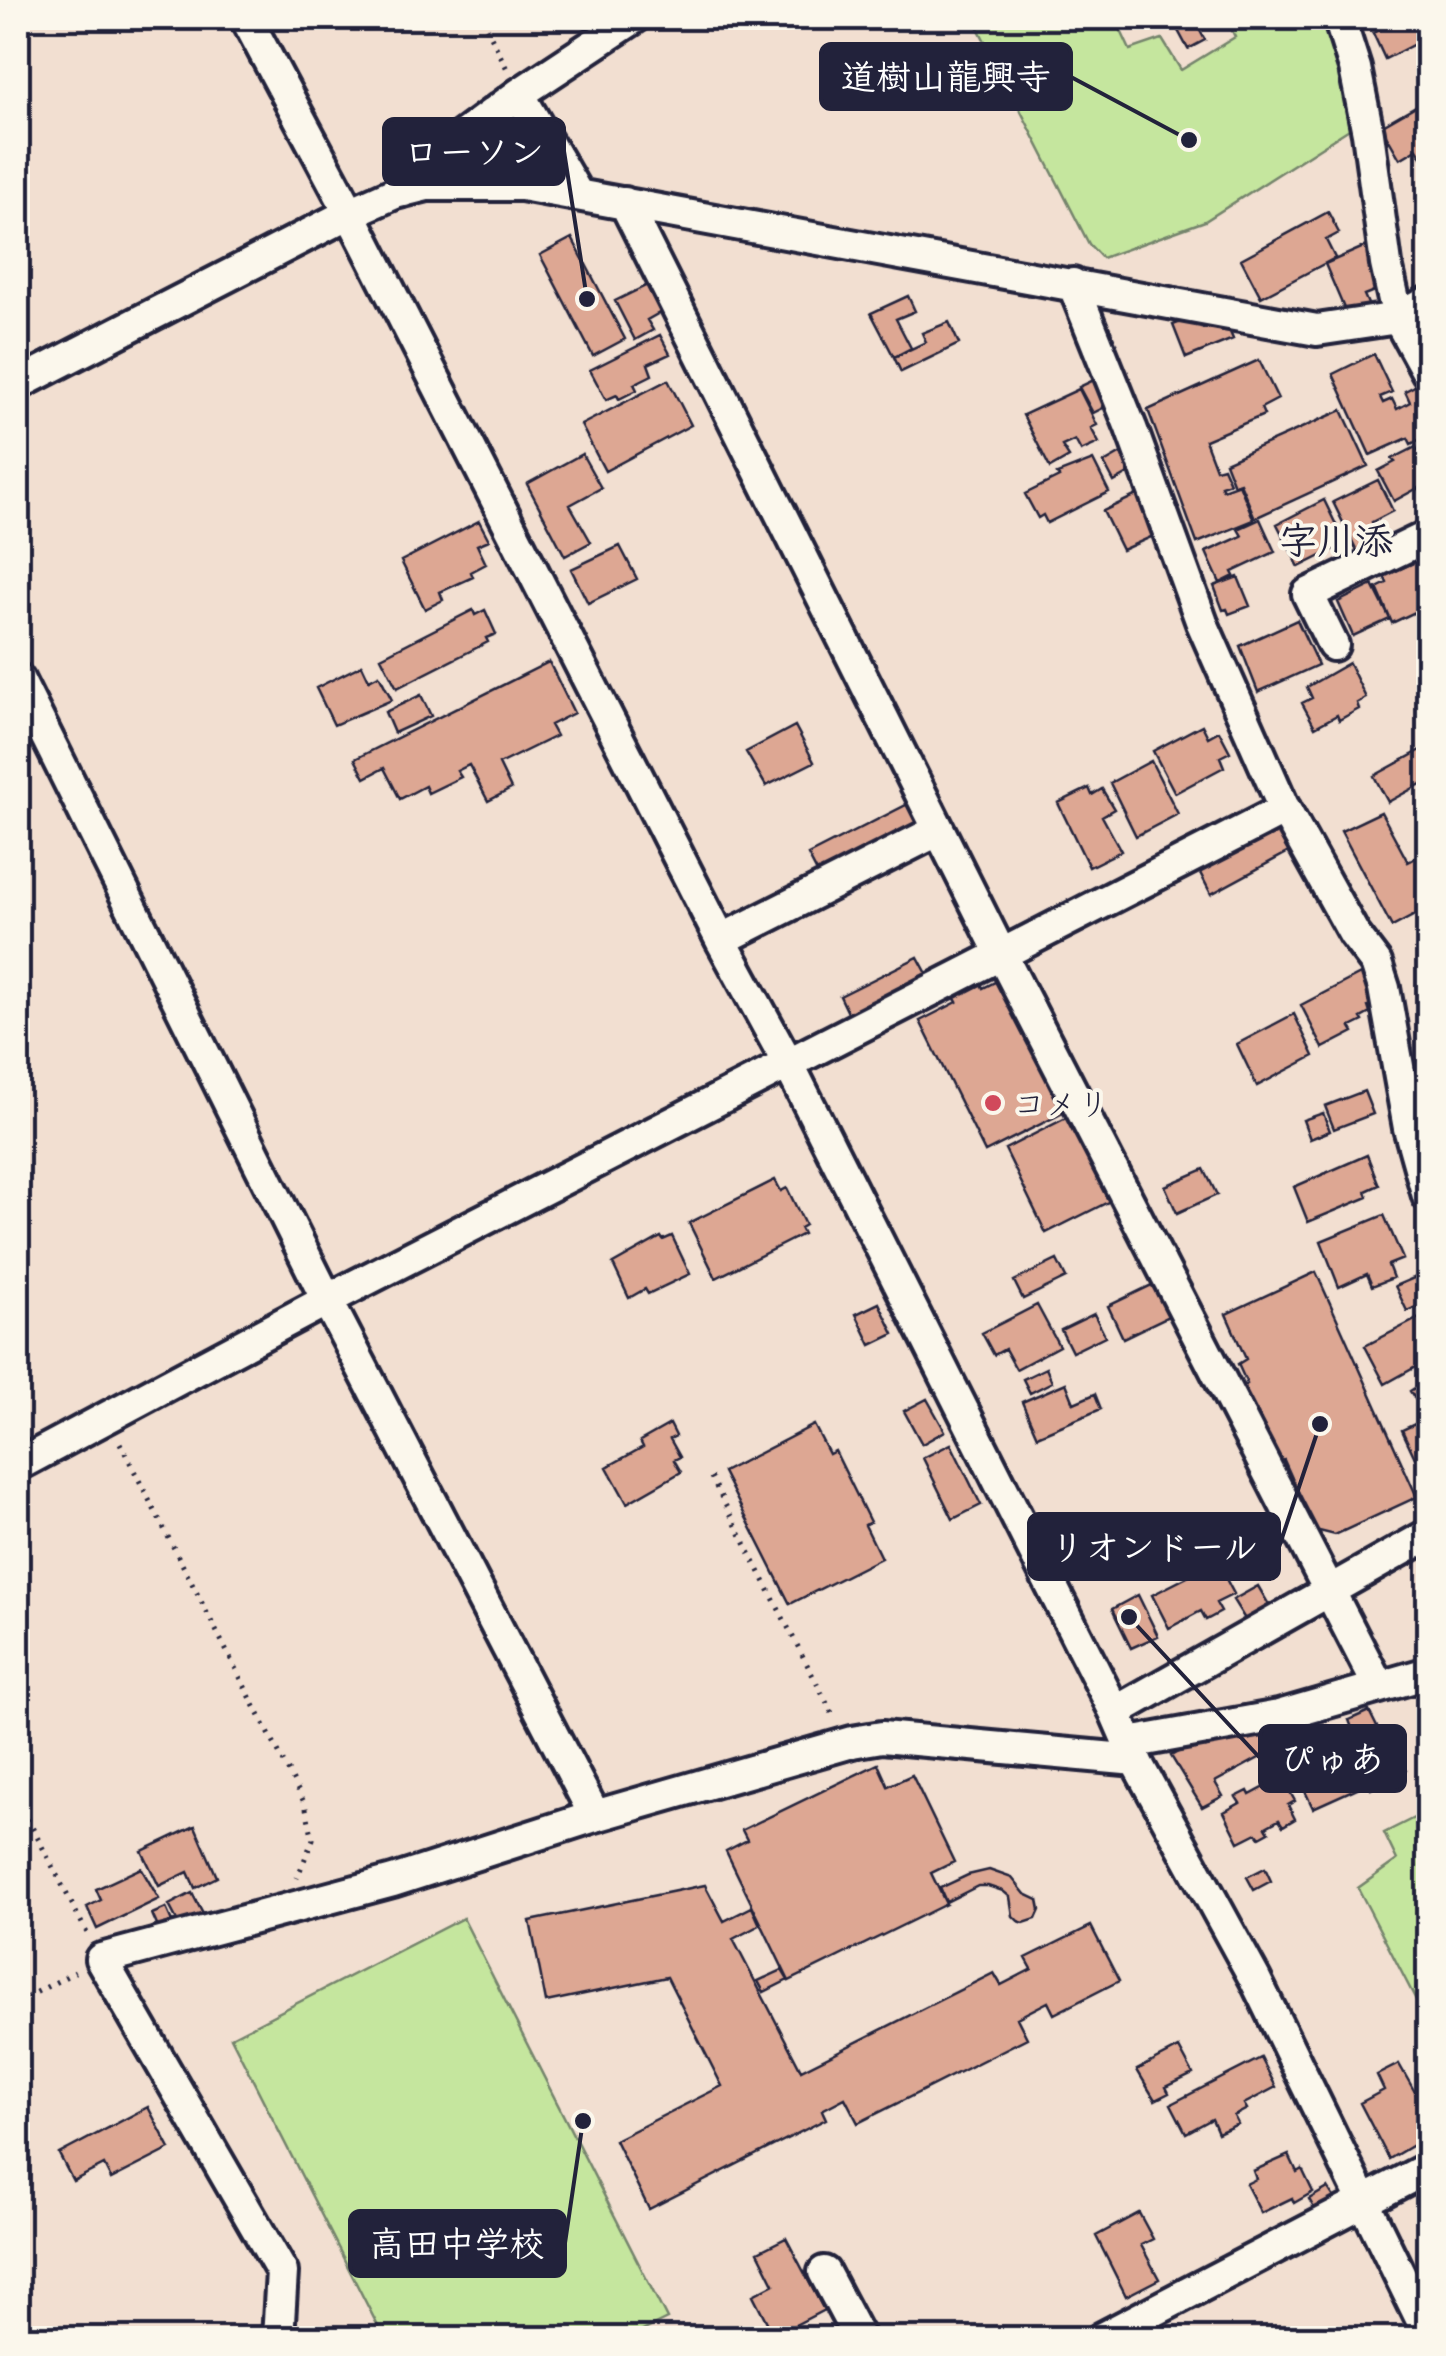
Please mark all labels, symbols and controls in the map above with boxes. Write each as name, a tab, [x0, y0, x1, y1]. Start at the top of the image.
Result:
callout: 道樹山龍興寺	[821, 44, 1071, 109]
text: 道樹山龍興寺	[841, 53, 1051, 100]
callout: ローソン	[384, 119, 564, 184]
text: ローソン	[404, 128, 544, 175]
district label: 字川添	[1279, 514, 1393, 566]
place label: コメリ	[1013, 1082, 1109, 1125]
marker: コメリ	[982, 1092, 1004, 1114]
callout: リオンドール	[1029, 1514, 1279, 1579]
text: リオンドール	[1050, 1523, 1258, 1570]
callout: ぴゅあ	[1260, 1726, 1405, 1791]
text: ぴゅあ	[1279, 1735, 1385, 1782]
callout: 高田中学校	[350, 2211, 565, 2276]
text: 高田中学校	[369, 2220, 545, 2267]

